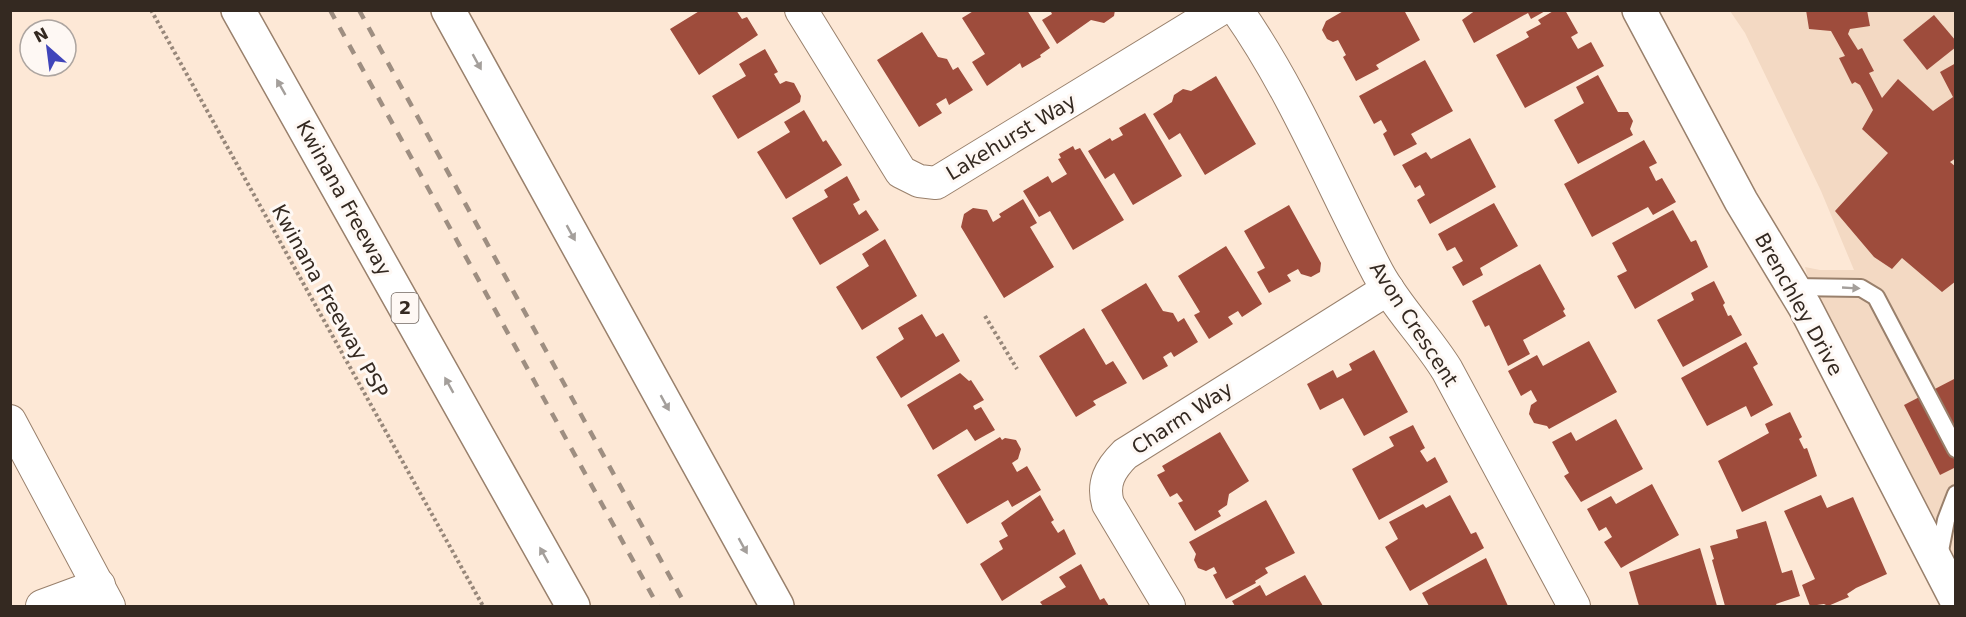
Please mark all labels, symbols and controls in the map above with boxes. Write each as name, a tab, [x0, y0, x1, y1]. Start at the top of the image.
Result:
north arrow	[18, 18, 78, 78]
text: N	[31, 24, 52, 47]
one-way arrow	[472, 54, 482, 71]
one-way arrow	[276, 78, 286, 95]
street label: Lakehurst Way	[942, 89, 1080, 185]
street label: Kwinana Freeway	[291, 116, 397, 280]
street label: Kwinana Freeway PSP	[267, 200, 393, 402]
one-way arrow	[566, 224, 576, 241]
street label: Brenchley Drive	[1750, 228, 1848, 380]
street label: Avon Crescent	[1365, 257, 1463, 391]
one-way arrow	[1842, 283, 1861, 292]
road number: 2	[392, 293, 418, 323]
street label: Charm Way	[1127, 376, 1237, 459]
one-way arrow	[444, 377, 454, 394]
one-way arrow	[660, 395, 670, 412]
one-way arrow	[738, 537, 748, 554]
one-way arrow	[539, 547, 549, 564]

